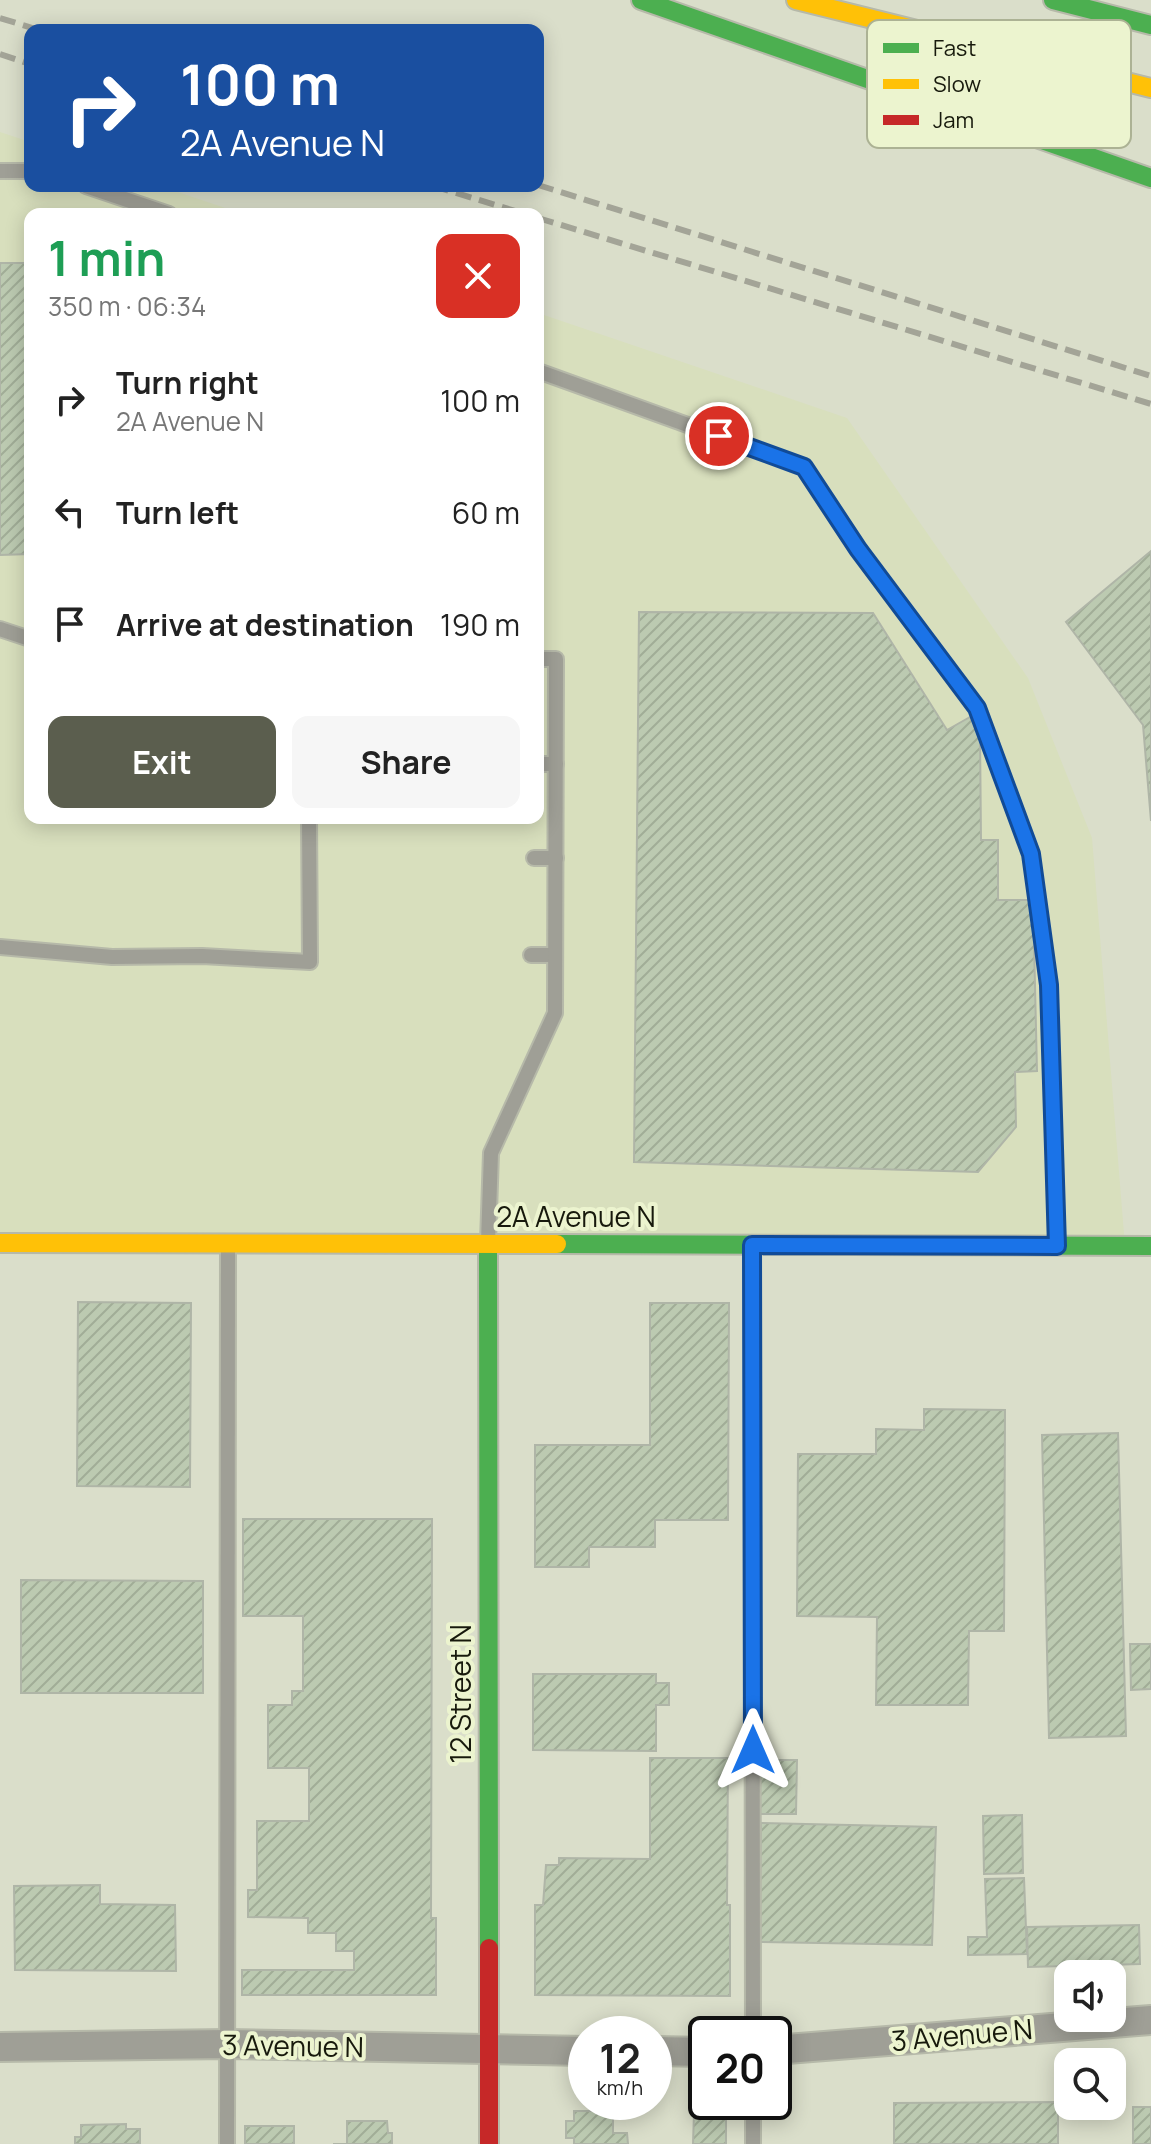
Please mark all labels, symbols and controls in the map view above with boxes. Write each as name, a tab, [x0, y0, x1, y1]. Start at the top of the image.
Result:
legend	[867, 20, 1131, 148]
text: Fast	[933, 33, 976, 63]
text: 100 m	[180, 45, 340, 122]
icon: right	[48, 56, 152, 160]
text: Slow	[933, 69, 981, 99]
text: Jam	[933, 105, 974, 135]
text: 2A Avenue N	[180, 118, 385, 167]
text: 1 min	[48, 225, 165, 290]
button: close	[436, 234, 520, 318]
text: 350 m · 06:34	[48, 288, 206, 324]
text: Turn right	[116, 362, 259, 403]
icon: right	[48, 378, 92, 422]
text: 100 m	[440, 380, 520, 421]
pin	[685, 402, 753, 470]
text: 2A Avenue N	[116, 403, 264, 439]
icon: arrive	[697, 414, 741, 458]
icon: left	[48, 490, 92, 534]
text: Turn left	[116, 492, 239, 533]
text: 60 m	[452, 492, 520, 533]
icon: arrive	[48, 602, 92, 646]
text: Arrive at destination	[116, 604, 414, 645]
text: 190 m	[440, 604, 520, 645]
button: Exit	[48, 716, 276, 808]
button: Share	[292, 716, 520, 808]
street label: 2A Avenue N	[496, 1197, 656, 1235]
street label: 12 Street N	[441, 1624, 479, 1764]
position arrow	[711, 1708, 795, 1792]
map controls	[1054, 1960, 1126, 2120]
button: sound	[1054, 1960, 1126, 2032]
street label: 3 Avenue N	[890, 2009, 1034, 2059]
speed limit sign: 20	[688, 2016, 792, 2120]
street label: 3 Avenue N	[222, 2025, 364, 2065]
text: 12	[599, 2030, 641, 2085]
button: search	[1054, 2048, 1126, 2120]
text: km/h	[597, 2074, 643, 2101]

